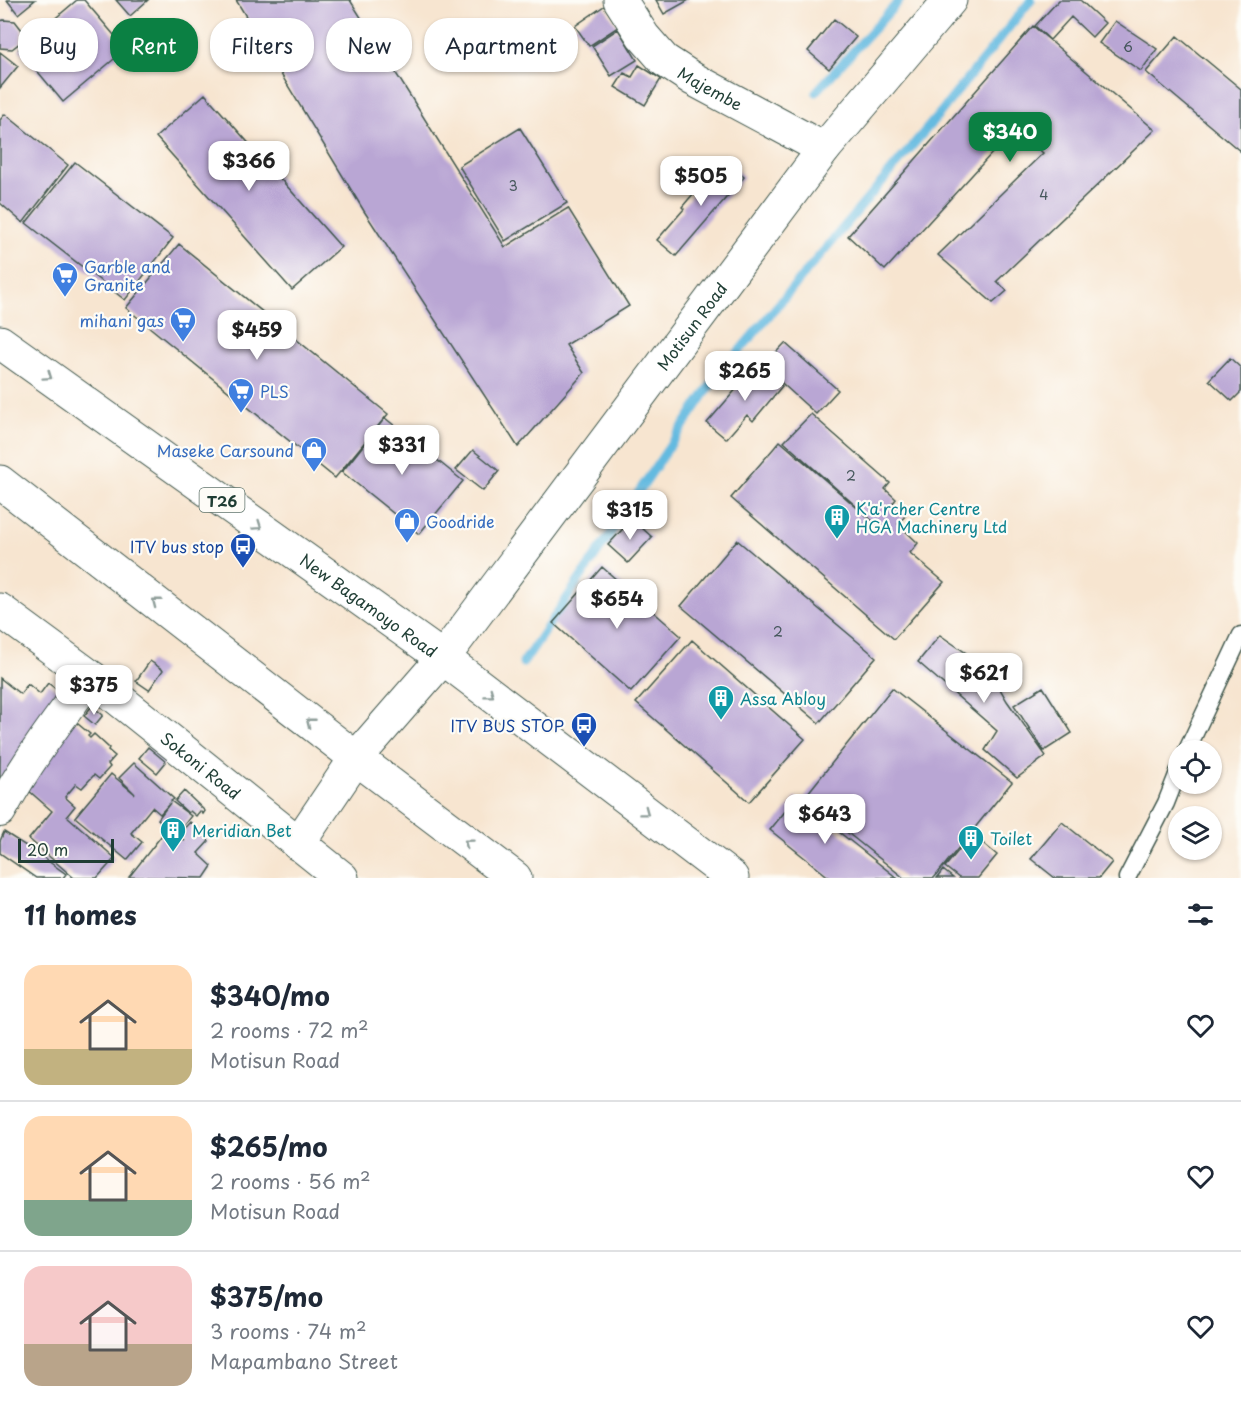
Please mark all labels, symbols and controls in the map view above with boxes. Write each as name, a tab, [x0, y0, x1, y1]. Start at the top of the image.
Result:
chip: Buy	[18, 18, 98, 72]
chip: Rent	[110, 18, 198, 72]
chip: Filters	[210, 18, 314, 72]
chip: New	[326, 18, 412, 72]
chip: Apartment	[424, 18, 578, 72]
house number: 6	[1123, 36, 1133, 57]
street label: Majembe	[673, 60, 747, 116]
pin: $340	[974, 112, 1046, 163]
text: $340	[983, 116, 1037, 146]
pin: $366	[213, 141, 285, 192]
text: $366	[222, 145, 276, 175]
pin: $505	[665, 156, 737, 207]
text: $505	[674, 160, 728, 190]
house number: 3	[508, 175, 518, 196]
house number: 4	[1039, 184, 1049, 205]
place label: Garble and Granite	[84, 254, 171, 296]
supermarket icon: Garble and Granite	[50, 260, 80, 298]
street label: Motisun Road	[651, 277, 732, 375]
supermarket icon: mihani gas	[168, 305, 198, 343]
place label: mihani gas	[80, 308, 164, 332]
pin: $459	[221, 310, 293, 361]
text: $459	[232, 314, 282, 344]
pin: $265	[709, 351, 781, 402]
text: $265	[719, 355, 771, 385]
one-way arrow	[41, 369, 52, 380]
supermarket icon: PLS	[226, 376, 256, 414]
place label: PLS	[260, 379, 289, 403]
pin: $331	[366, 425, 438, 476]
text: $331	[378, 429, 426, 459]
shop icon: Maseke Carsound	[299, 435, 329, 473]
place label: Maseke Carsound	[157, 438, 294, 462]
house number: 2	[846, 465, 856, 486]
road number: T26	[200, 488, 244, 512]
pin: $315	[594, 490, 666, 541]
text: $315	[606, 494, 654, 524]
place label: K'a'rcher Centre HGA Machinery Ltd	[856, 496, 1007, 538]
building icon: K'a'rcher Centre HGA Machinery Ltd	[822, 502, 852, 540]
shop icon: Goodride	[392, 506, 422, 544]
place label: Goodride	[426, 509, 495, 533]
one-way arrow	[251, 519, 262, 530]
bus stop icon: ITV bus stop	[228, 531, 258, 569]
place label: ITV bus stop	[130, 534, 224, 558]
street label: New Bagamoyo Road	[295, 548, 443, 662]
pin: $654	[581, 579, 653, 630]
text: $654	[590, 583, 644, 613]
one-way arrow	[151, 599, 162, 610]
house number: 2	[773, 621, 783, 642]
pin: $621	[948, 653, 1020, 704]
text: $621	[959, 657, 1009, 687]
pin: $375	[58, 665, 130, 716]
text: $375	[70, 669, 118, 699]
building icon: Assa Abloy	[706, 683, 736, 721]
one-way arrow	[483, 686, 494, 697]
place label: Assa Abloy	[740, 686, 826, 710]
bus stop icon: ITV BUS STOP	[569, 710, 599, 748]
place label: ITV BUS STOP	[451, 713, 564, 737]
one-way arrow	[306, 718, 317, 729]
street label: Sokoni Road	[156, 726, 246, 805]
map controls	[1168, 740, 1222, 860]
button: locate	[1168, 740, 1222, 794]
pin: $643	[789, 794, 861, 845]
text: $643	[798, 798, 852, 828]
one-way arrow	[638, 805, 649, 816]
button: layers	[1168, 806, 1222, 860]
building icon: Meridian Bet	[158, 815, 188, 853]
place label: Meridian Bet	[192, 818, 292, 842]
building icon: Toilet	[956, 823, 986, 861]
place label: Toilet	[990, 826, 1033, 850]
scale bar	[18, 836, 114, 864]
text: 20 m	[27, 837, 68, 861]
one-way arrow	[464, 839, 475, 850]
text: 11 homes	[24, 895, 137, 934]
icon: filters	[1184, 898, 1217, 931]
text: $340/mo	[210, 976, 330, 1015]
icon: home	[72, 989, 144, 1061]
icon: heart	[1184, 1009, 1217, 1042]
text: 2 rooms · 72 m²	[210, 1015, 369, 1045]
text: Motisun Road	[210, 1045, 340, 1075]
text: $265/mo	[210, 1127, 328, 1166]
icon: home	[72, 1140, 144, 1212]
icon: heart	[1184, 1160, 1217, 1193]
text: 2 rooms · 56 m²	[210, 1166, 371, 1196]
text: Motisun Road	[210, 1196, 340, 1226]
text: $375/mo	[210, 1277, 323, 1316]
icon: home	[72, 1290, 144, 1362]
icon: heart	[1184, 1310, 1217, 1343]
text: 3 rooms · 74 m²	[210, 1316, 367, 1346]
text: Mapambano Street	[210, 1346, 398, 1376]

